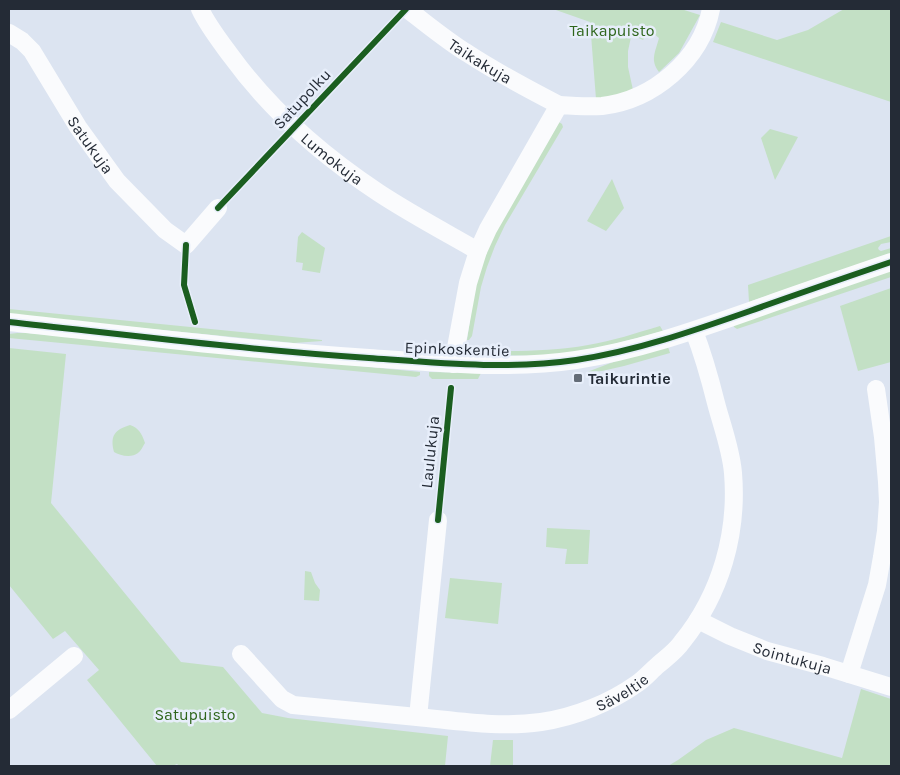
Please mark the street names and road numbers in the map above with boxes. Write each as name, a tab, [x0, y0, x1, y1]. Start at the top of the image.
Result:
street label: Taikakuja	[445, 34, 515, 87]
street label: Satupolku	[269, 65, 335, 133]
street label: Satukuja	[64, 112, 118, 177]
street label: Lumokuja	[297, 128, 367, 189]
street label: Epinkoskentie	[404, 338, 510, 360]
street label: Laulukuja	[417, 415, 443, 489]
street label: Sointukuja	[750, 637, 834, 678]
street label: Säveltie	[592, 669, 652, 715]

